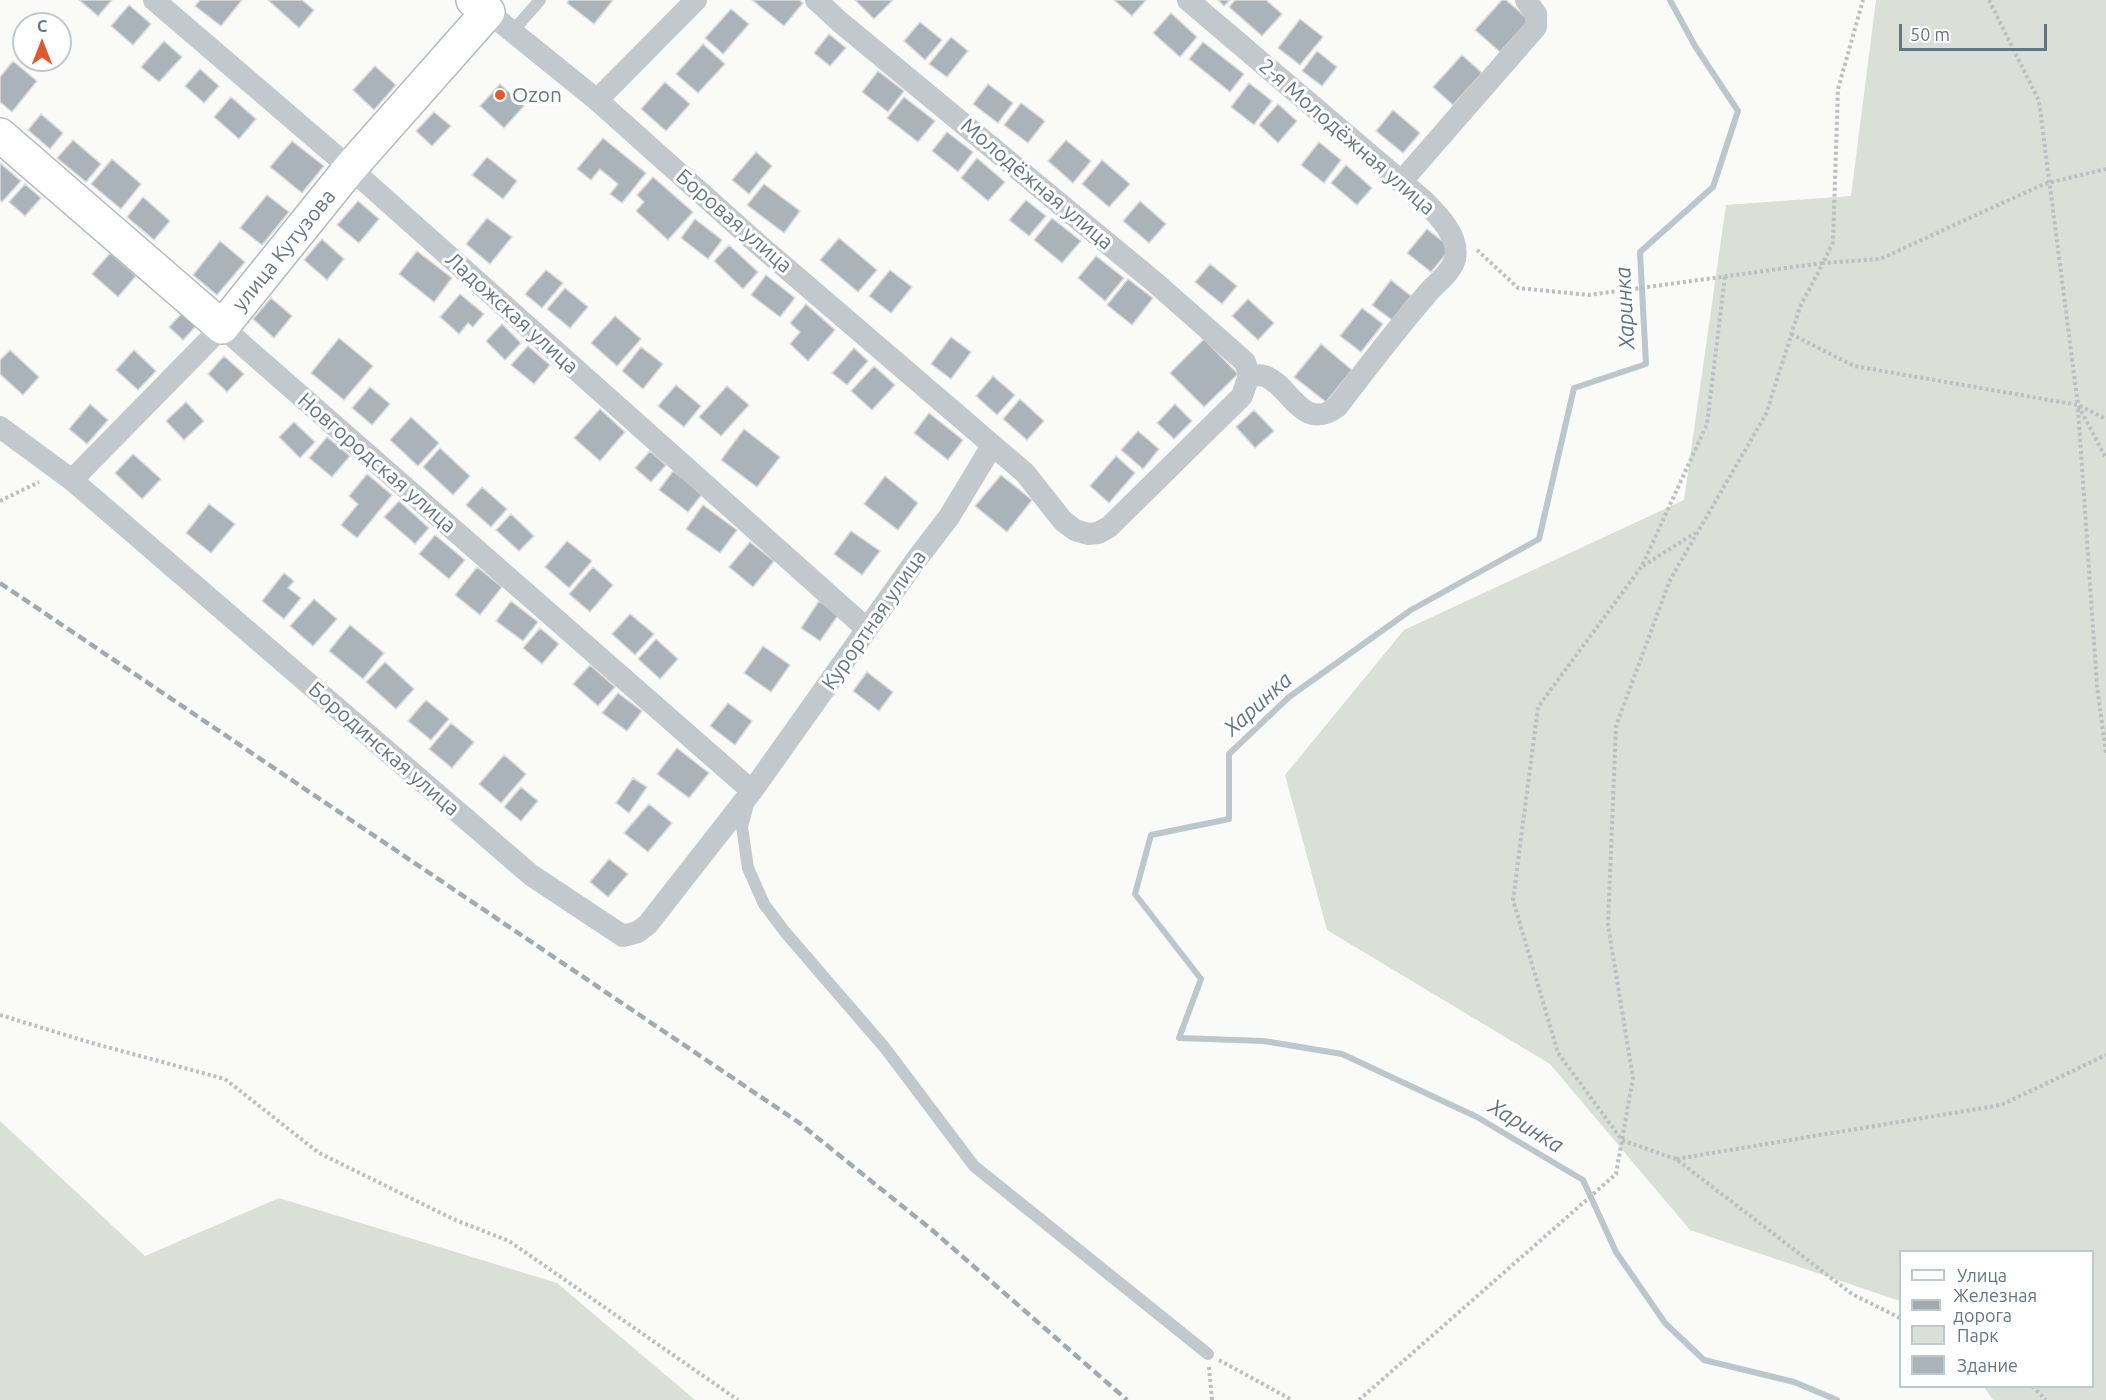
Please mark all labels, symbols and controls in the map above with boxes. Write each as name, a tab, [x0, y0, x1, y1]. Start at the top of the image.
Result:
north arrow	[12, 12, 72, 72]
scale bar	[1902, 12, 2050, 50]
text: С	[37, 17, 47, 35]
text: 50 m	[1910, 24, 1950, 44]
street label: 2-я Молодёжная улица	[1254, 54, 1440, 220]
place label: Ozon	[512, 82, 562, 108]
marker: Ozon	[493, 88, 507, 102]
street label: Молодёжная улица	[956, 113, 1118, 255]
street label: Боровая улица	[671, 164, 797, 278]
street label: улица Кутузова	[227, 184, 341, 316]
street label: Ладожская улица	[440, 247, 584, 379]
water label: Харинка	[1610, 266, 1640, 350]
street label: Новгородская улица	[293, 388, 461, 538]
street label: Курортная улица	[816, 545, 932, 695]
water label: Харинка	[1219, 667, 1297, 741]
street label: Бородинская улица	[303, 677, 465, 821]
water label: Харинка	[1484, 1093, 1568, 1159]
legend	[1899, 1250, 2094, 1388]
text: Улица	[1957, 1265, 2007, 1285]
text: Железная дорога	[1953, 1285, 2037, 1325]
text: Парк	[1957, 1325, 1998, 1345]
text: Здание	[1957, 1355, 2018, 1375]

